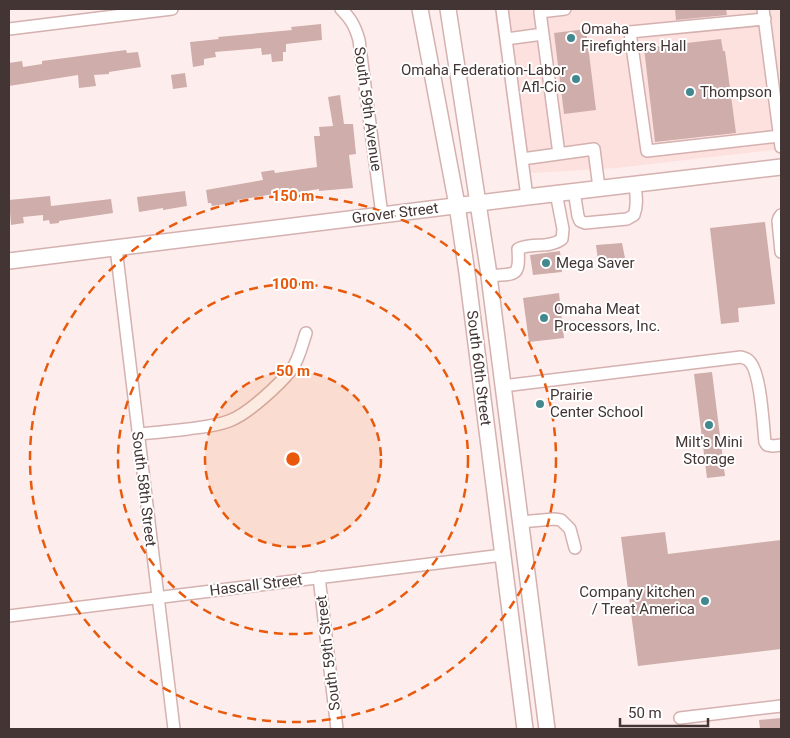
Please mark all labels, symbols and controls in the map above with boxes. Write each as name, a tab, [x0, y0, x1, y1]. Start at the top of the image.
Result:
place label: Omaha Firefighters Hall	[581, 20, 686, 55]
marker: Omaha Firefighters Hall	[565, 32, 577, 44]
street label: South 59th Avenue	[350, 46, 386, 172]
place label: Omaha Federation-Labor Afl-Cio	[401, 61, 566, 96]
marker: Omaha Federation-Labor Afl-Cio	[570, 73, 582, 85]
place label: Thompson	[700, 83, 772, 101]
marker: Thompson	[684, 86, 696, 98]
text: 150 m	[272, 187, 314, 205]
street label: Grover Street	[351, 199, 439, 227]
place label: Mega Saver	[556, 254, 635, 272]
marker: Mega Saver	[540, 257, 552, 269]
text: 100 m	[272, 275, 314, 293]
place label: Omaha Meat Processors, Inc.	[554, 300, 660, 335]
street label: South 60th Street	[463, 309, 495, 427]
marker: Omaha Meat Processors, Inc.	[538, 312, 550, 324]
text: 50 m	[276, 362, 310, 380]
place label: Prairie Center School	[550, 386, 643, 421]
marker: Prairie Center School	[534, 398, 546, 410]
marker: Milt's Mini Storage	[703, 419, 715, 431]
street label: South 58th Street	[128, 430, 160, 548]
place label: Milt's Mini Storage	[675, 433, 743, 468]
centre of rings	[284, 450, 302, 468]
street label: Hascall Street	[209, 570, 303, 600]
place label: Company kitchen / Treat America	[579, 583, 695, 618]
street label: South 59th Street	[312, 594, 344, 712]
marker: Company kitchen / Treat America	[699, 595, 711, 607]
scale bar	[620, 696, 708, 728]
text: 50 m	[628, 704, 662, 722]

